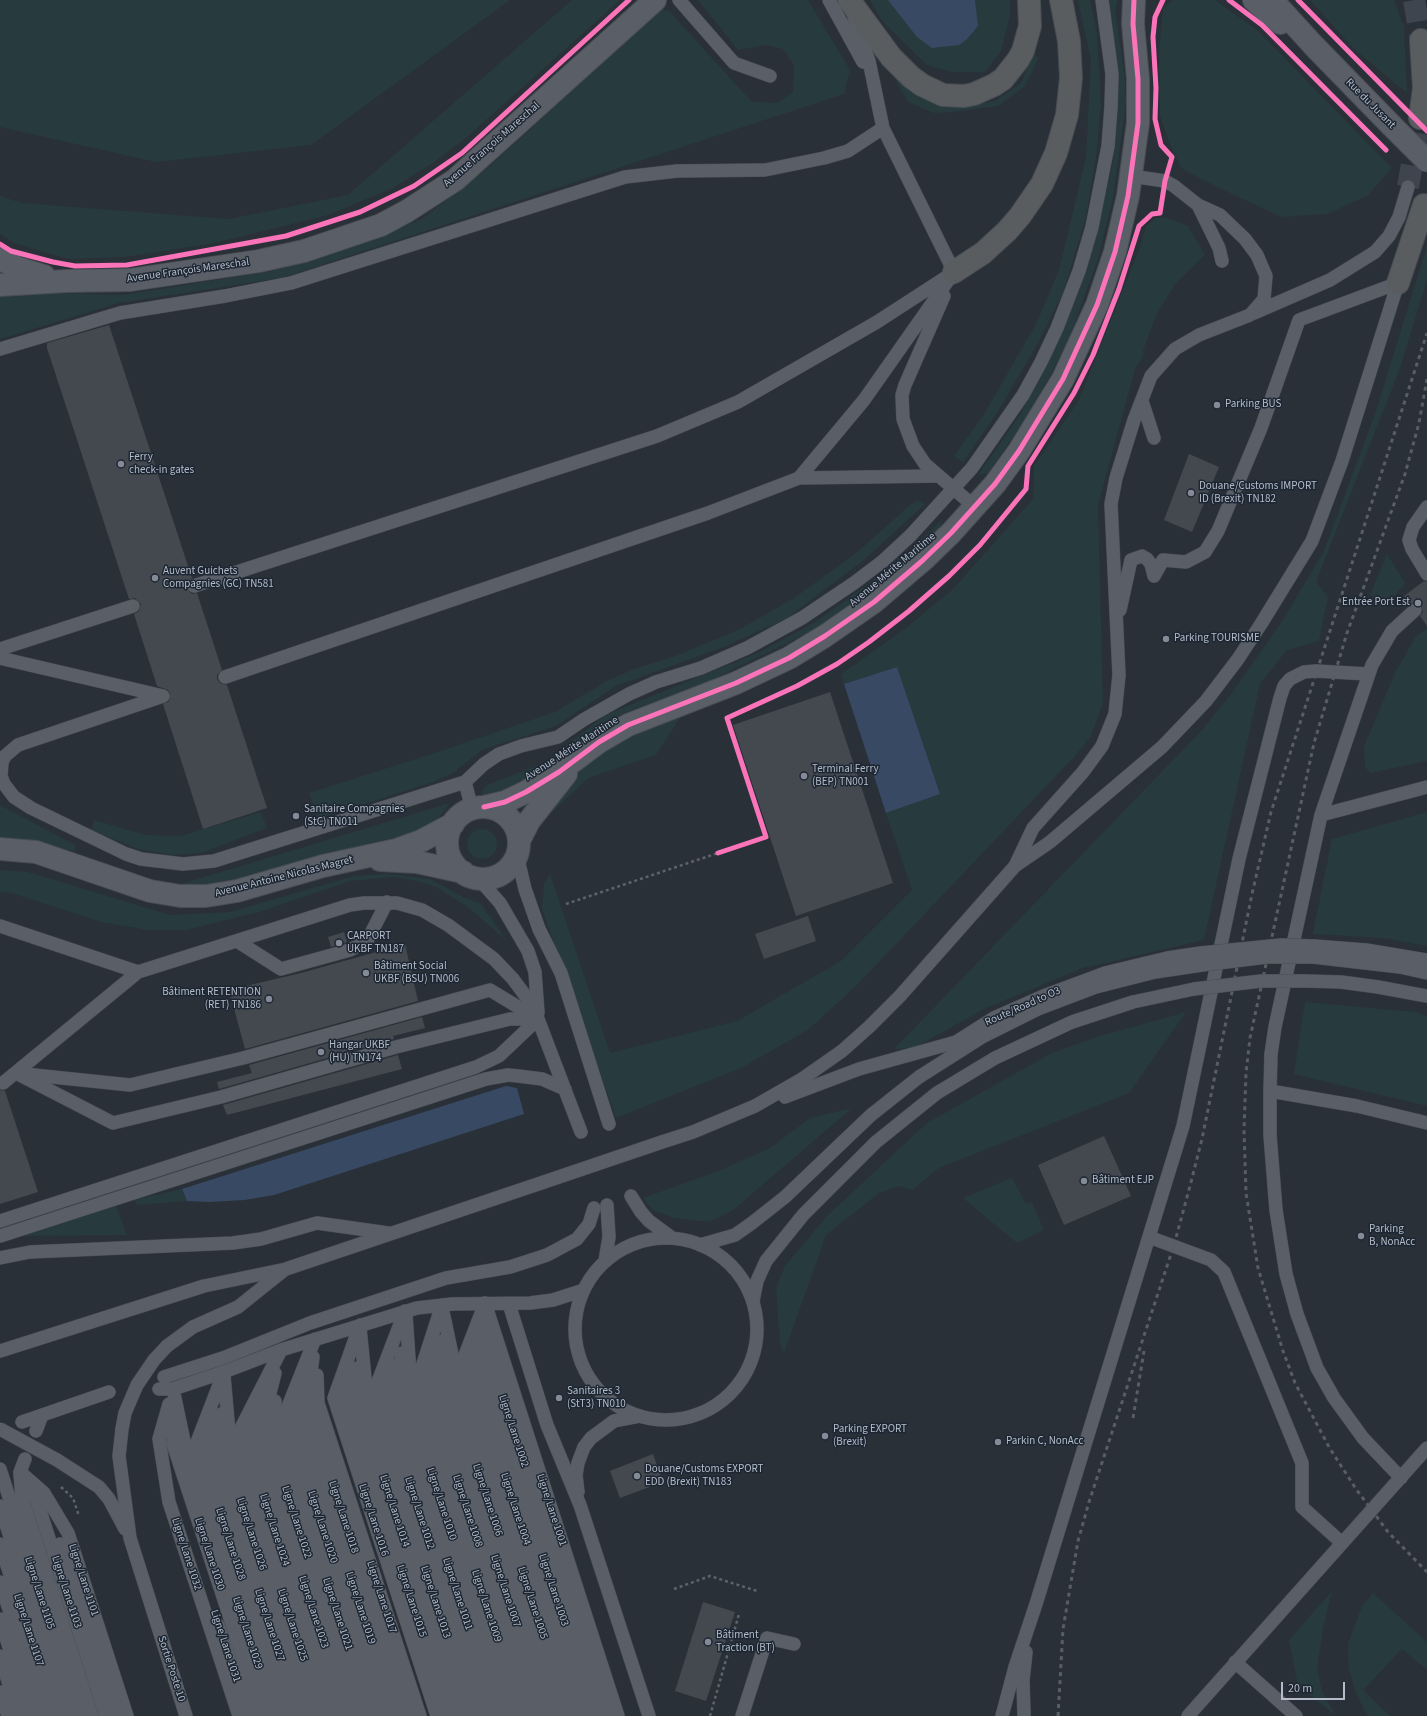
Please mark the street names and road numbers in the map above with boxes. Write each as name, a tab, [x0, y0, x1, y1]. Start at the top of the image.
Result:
street label: Rue du Jusant	[1342, 76, 1398, 132]
street label: Avenue François Mareschal	[441, 100, 543, 190]
street label: Avenue François Mareschal	[126, 256, 250, 286]
street label: Avenue Mérite Maritime	[847, 530, 939, 610]
street label: Avenue Mérite Maritime	[523, 714, 621, 784]
street label: Avenue Antoine Nicolas Magret	[214, 853, 354, 901]
street label: Route/Road to O3	[983, 984, 1063, 1030]
street label: Ligne/Lane 1002	[495, 1393, 531, 1469]
street label: Ligne/Lane 1006	[469, 1462, 505, 1538]
street label: Ligne/Lane 1010	[423, 1466, 459, 1542]
street label: Ligne/Lane 1004	[497, 1471, 533, 1547]
street label: Ligne/Lane 1001	[533, 1472, 569, 1548]
street label: Ligne/Lane 1014	[376, 1473, 412, 1549]
street label: Ligne/Lane 1008	[449, 1473, 485, 1549]
street label: Ligne/Lane 1012	[401, 1475, 437, 1551]
street label: Ligne/Lane 1018	[325, 1479, 361, 1555]
street label: Ligne/Lane 1016	[355, 1482, 391, 1558]
street label: Ligne/Lane 1022	[278, 1484, 314, 1560]
street label: Ligne/Lane 1020	[304, 1489, 340, 1565]
street label: Ligne/Lane 1024	[256, 1492, 292, 1568]
street label: Ligne/Lane 1026	[233, 1496, 269, 1572]
street label: Ligne/Lane 1028	[212, 1506, 248, 1582]
street label: Ligne/Lane 1032	[168, 1516, 204, 1592]
street label: Ligne/Lane 1030	[191, 1516, 227, 1592]
street label: Ligne/Lane 1101	[65, 1542, 101, 1618]
street label: Ligne/Lane 1003	[535, 1552, 571, 1628]
street label: Ligne/Lane 1007	[487, 1553, 523, 1629]
street label: Ligne/Lane 1103	[48, 1554, 84, 1630]
street label: Ligne/Lane 1105	[21, 1555, 57, 1631]
street label: Ligne/Lane 1011	[439, 1556, 475, 1632]
street label: Ligne/Lane 1017	[363, 1559, 399, 1635]
street label: Ligne/Lane 1015	[393, 1563, 429, 1639]
street label: Ligne/Lane 1013	[417, 1564, 453, 1640]
street label: Ligne/Lane 1005	[514, 1565, 550, 1641]
street label: Ligne/Lane 1009	[468, 1568, 504, 1644]
street label: Ligne/Lane 1019	[342, 1570, 378, 1646]
street label: Ligne/Lane 1023	[295, 1574, 331, 1650]
street label: Ligne/Lane 1021	[319, 1576, 355, 1652]
street label: Ligne/Lane 1027	[251, 1587, 287, 1663]
street label: Ligne/Lane 1025	[274, 1587, 310, 1663]
street label: Ligne/Lane 1107	[10, 1592, 46, 1668]
street label: Ligne/Lane 1029	[229, 1595, 265, 1671]
street label: Ligne/Lane 1031	[207, 1608, 243, 1684]
street label: Sortie Poste 10	[154, 1635, 188, 1703]

